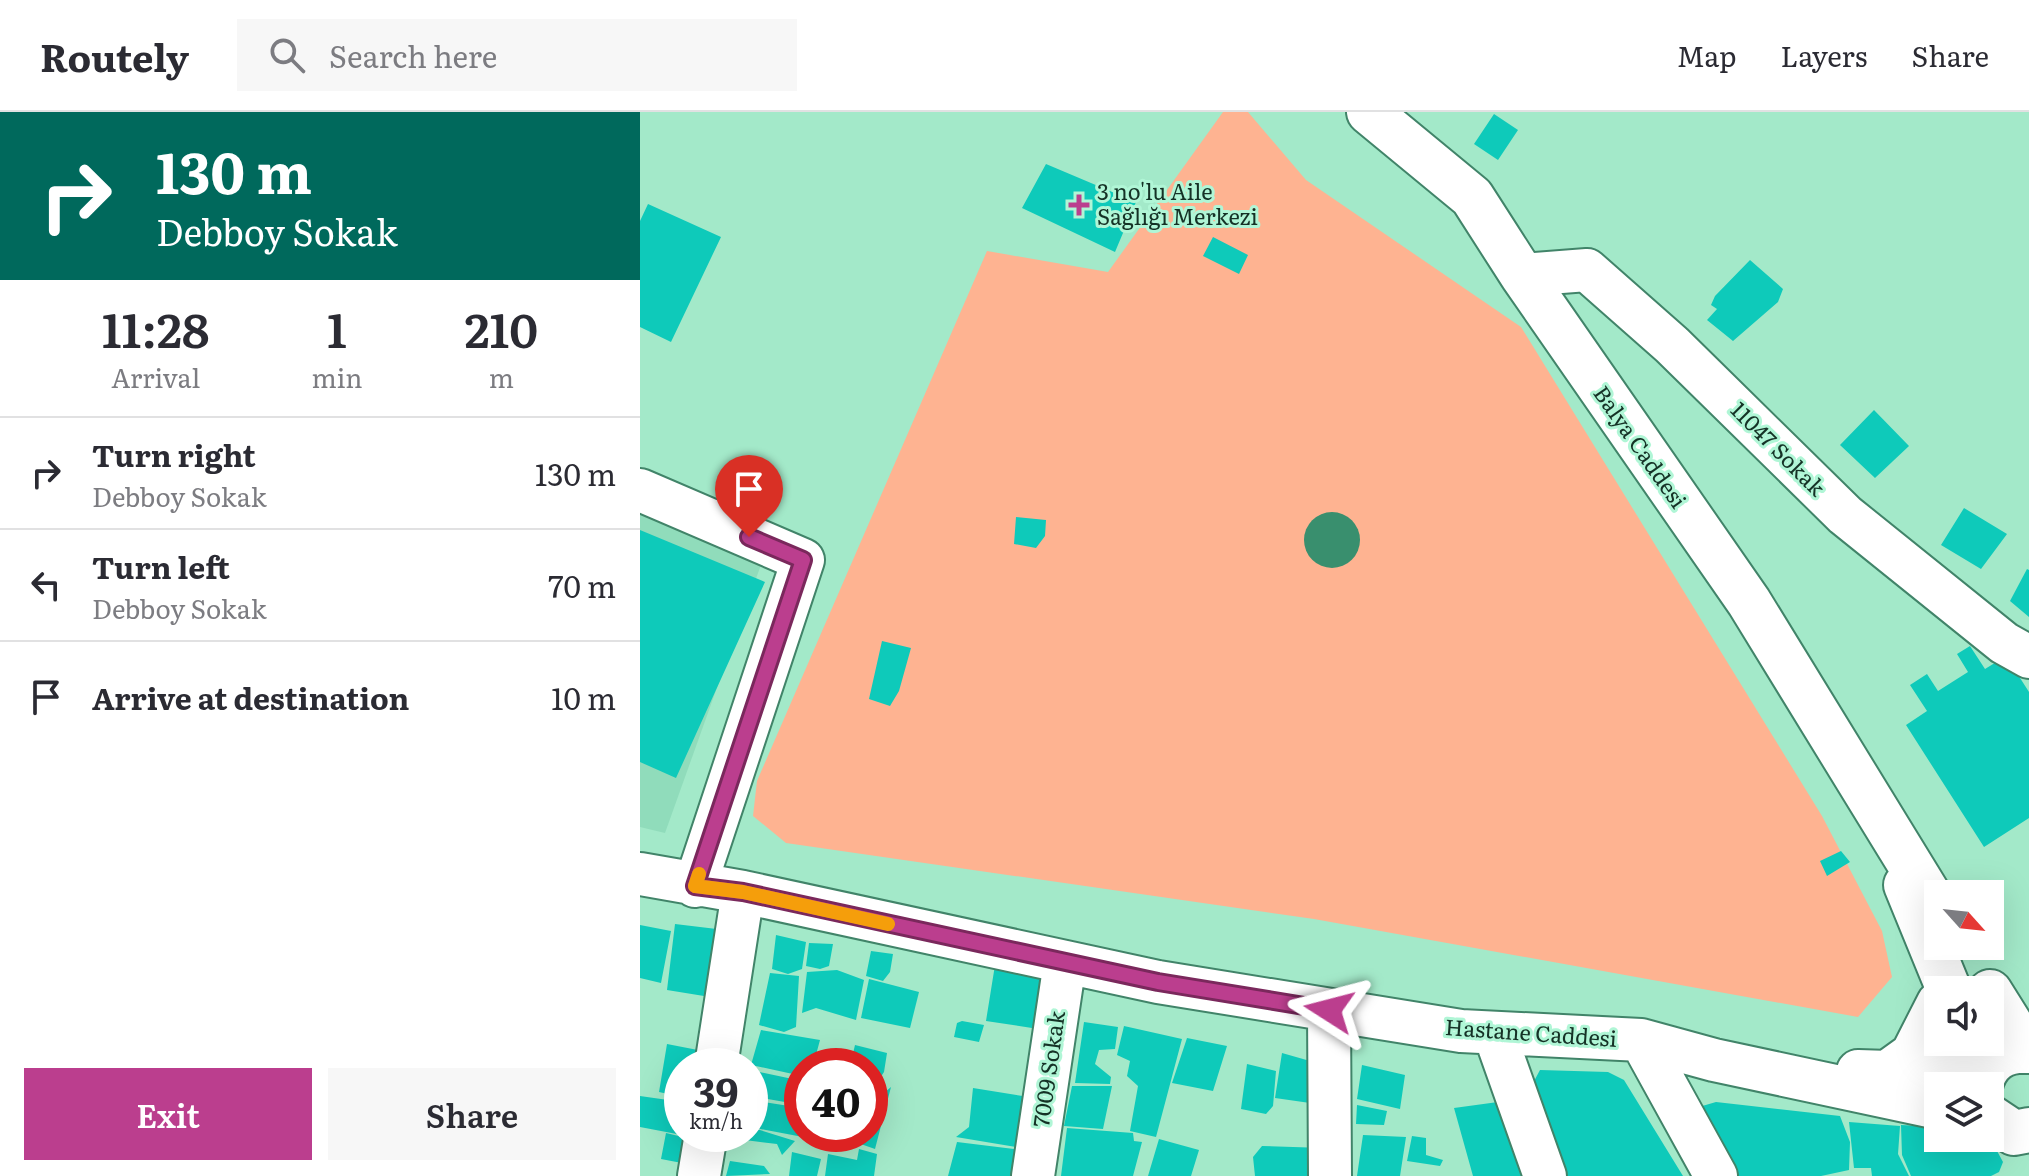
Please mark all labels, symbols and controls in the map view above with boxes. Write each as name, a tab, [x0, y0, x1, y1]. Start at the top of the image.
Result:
search box	[237, 19, 797, 91]
text: Routely	[40, 27, 189, 84]
icon: search	[265, 33, 309, 77]
text: Search here	[329, 33, 497, 77]
text: Map	[1677, 34, 1736, 76]
text: Layers	[1780, 34, 1867, 76]
text: Share	[1911, 34, 1989, 76]
text: 130 m	[156, 128, 312, 211]
icon: right	[24, 144, 128, 248]
place label: 3 no'lu Aile Sağlığı Merkezi	[1097, 174, 1258, 232]
marker: 3 no'lu Aile Sağlığı Merkezi	[1068, 194, 1090, 216]
text: Debboy Sokak	[156, 204, 398, 257]
text: 11:28	[102, 292, 210, 363]
text: 1	[327, 292, 347, 363]
text: 210	[464, 292, 538, 363]
text: Arrival	[111, 357, 200, 396]
text: min	[311, 357, 363, 396]
text: m	[489, 357, 514, 396]
street label: Balya Caddesi	[1587, 378, 1696, 514]
street label: 11047 Sokak	[1724, 393, 1834, 503]
text: Turn right	[92, 432, 256, 476]
icon: right	[24, 451, 68, 495]
text: 130 m	[535, 451, 616, 495]
pin	[715, 455, 783, 537]
icon: arrive	[727, 467, 771, 511]
text: Debboy Sokak	[92, 476, 267, 515]
text: Turn left	[92, 544, 230, 588]
icon: left	[24, 563, 68, 607]
text: 70 m	[548, 563, 616, 607]
text: Debboy Sokak	[92, 588, 267, 627]
icon: arrive	[24, 675, 68, 719]
text: Arrive at destination	[92, 675, 409, 719]
text: 10 m	[551, 675, 616, 719]
north arrow	[1924, 880, 2004, 960]
map controls	[1924, 880, 2004, 1152]
position arrow	[1287, 968, 1371, 1052]
button: sound	[1924, 976, 2004, 1056]
street label: 7009 Sokak	[1023, 1008, 1072, 1129]
street label: Hastane Caddesi	[1444, 1009, 1618, 1054]
speed limit sign: 40	[784, 1048, 888, 1152]
text: 39	[693, 1060, 739, 1119]
button: Exit	[24, 1068, 312, 1160]
button: Share	[328, 1068, 616, 1160]
button: layers	[1924, 1072, 2004, 1152]
text: km/h	[689, 1105, 743, 1135]

